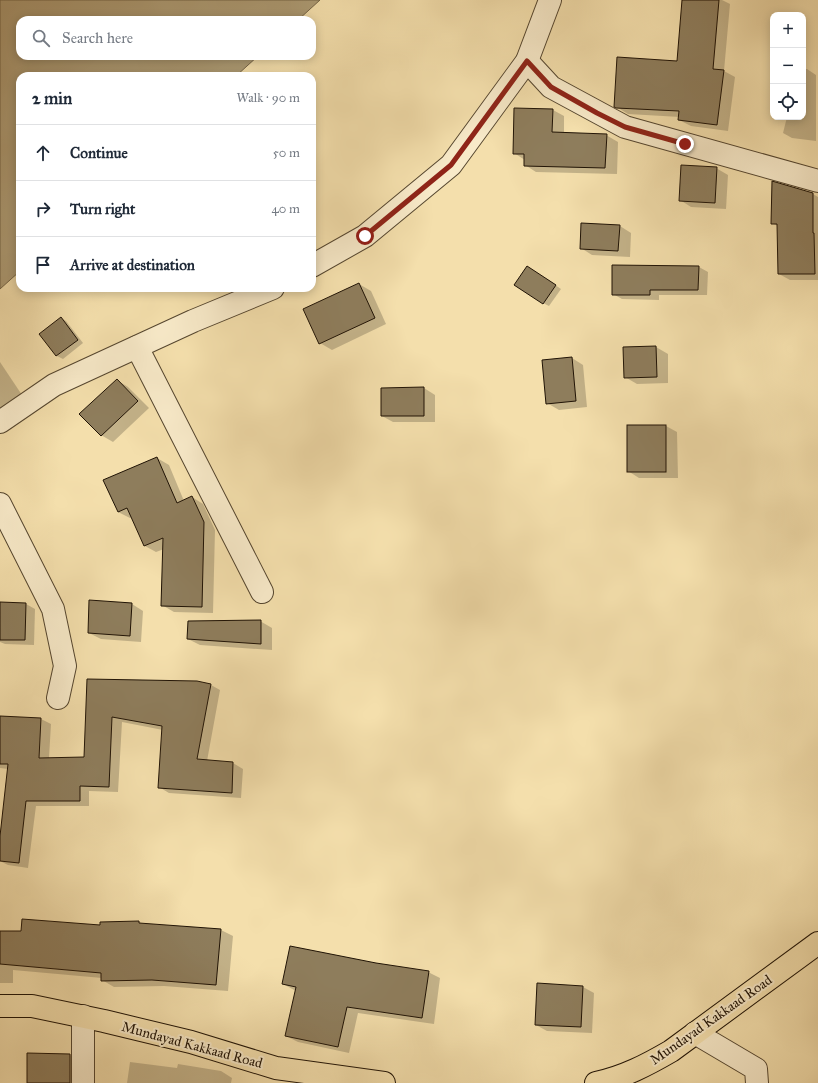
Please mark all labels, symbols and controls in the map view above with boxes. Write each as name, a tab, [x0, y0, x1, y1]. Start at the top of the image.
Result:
map controls	[770, 12, 806, 120]
button: +	[770, 12, 806, 48]
search box	[16, 16, 316, 60]
icon: search	[30, 27, 52, 49]
text: Search here	[62, 29, 133, 47]
button: −	[770, 48, 806, 84]
button: locate	[770, 84, 806, 120]
text: 2 min	[32, 88, 72, 109]
text: Walk · 90 m	[237, 90, 300, 106]
route end	[676, 135, 694, 153]
icon: ahead	[32, 142, 54, 164]
text: Continue	[70, 144, 128, 162]
text: 50 m	[273, 145, 300, 161]
icon: right	[32, 198, 54, 220]
text: Turn right	[70, 200, 135, 218]
text: 40 m	[271, 201, 300, 217]
route start	[356, 227, 374, 245]
icon: arrive	[32, 254, 54, 276]
text: Arrive at destination	[70, 256, 195, 274]
street label: Mundayad Kakkaad Road	[647, 971, 775, 1069]
street label: Mundayad Kakkaad Road	[120, 1018, 264, 1072]

